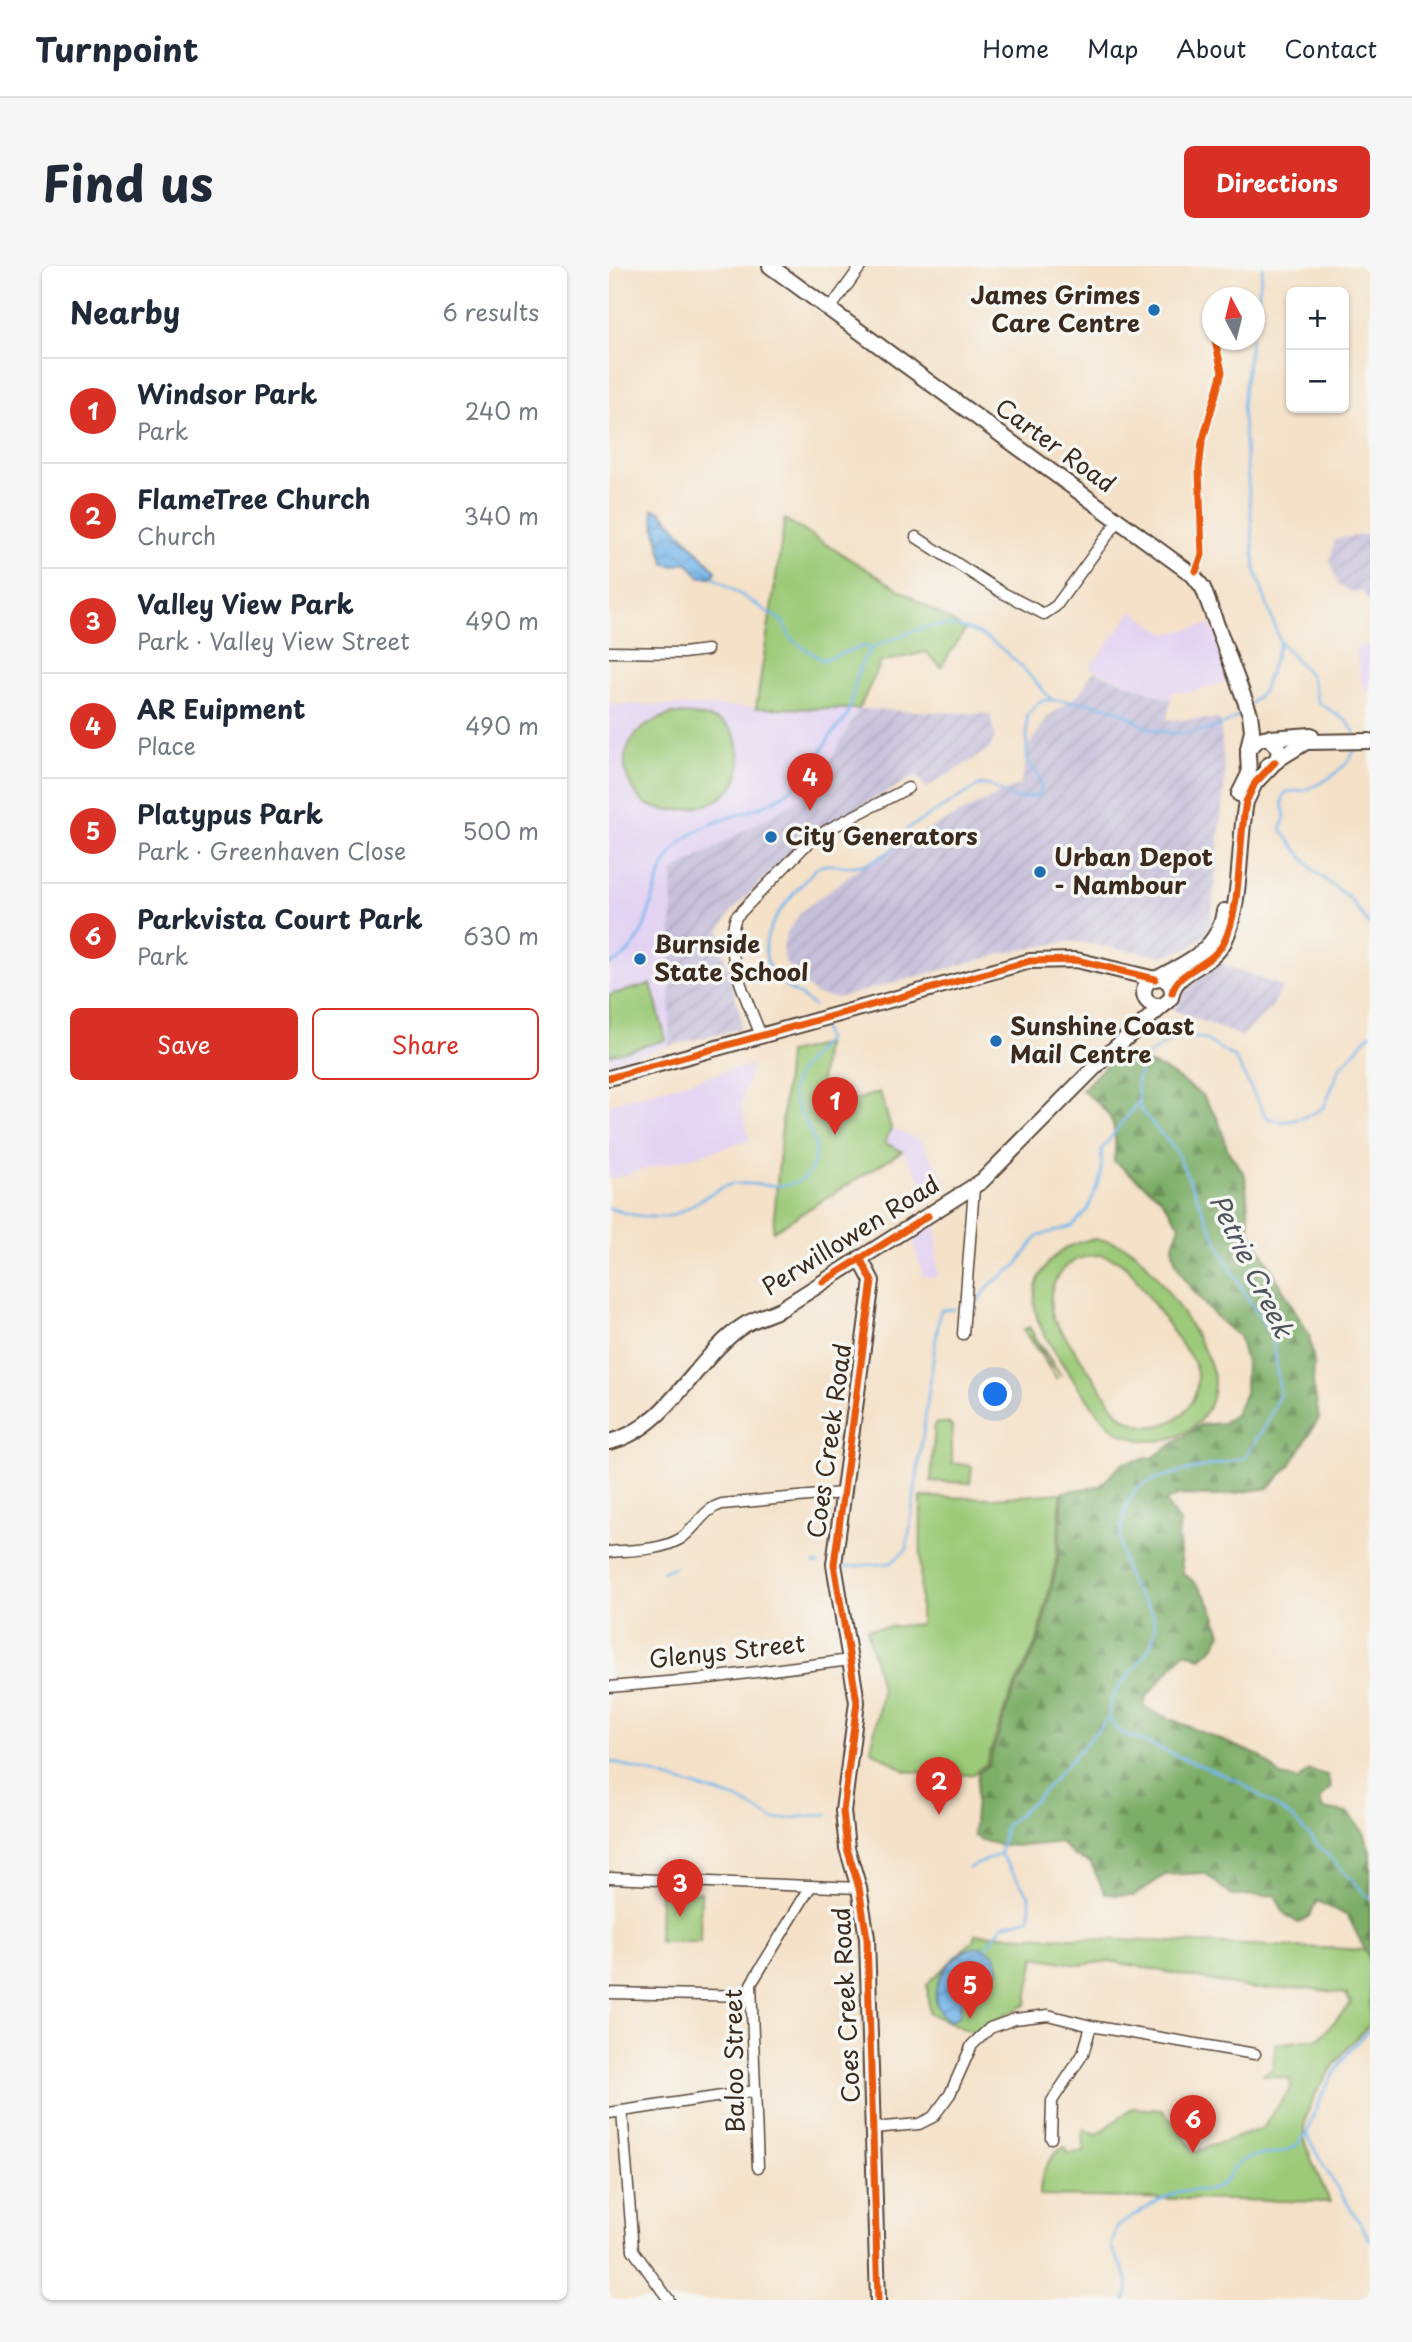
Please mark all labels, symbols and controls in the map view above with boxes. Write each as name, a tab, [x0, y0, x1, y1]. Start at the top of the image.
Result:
text: Turnpoint	[35, 23, 199, 73]
text: Home	[982, 30, 1049, 66]
text: Map	[1087, 30, 1138, 66]
text: About	[1176, 30, 1246, 66]
text: Contact	[1284, 30, 1377, 66]
text: Find us	[42, 145, 213, 219]
button: Directions	[1184, 146, 1370, 218]
place label: James Grimes Care Centre	[971, 276, 1140, 340]
north arrow	[1202, 287, 1265, 350]
map controls	[1286, 287, 1349, 413]
button: +	[1286, 287, 1349, 350]
text: Nearby	[70, 289, 180, 334]
text: 6 results	[443, 294, 539, 329]
marker: James Grimes Care Centre	[1146, 302, 1162, 318]
button: −	[1286, 350, 1349, 413]
text: Windsor Park	[137, 374, 317, 413]
street label: Carter Road	[989, 388, 1124, 500]
text: 1	[88, 393, 99, 428]
text: 240 m	[465, 393, 539, 428]
text: Park	[137, 413, 188, 448]
text: FlameTree Church	[137, 479, 371, 518]
text: 2	[85, 498, 101, 533]
text: 340 m	[464, 498, 539, 533]
text: Church	[137, 518, 216, 553]
text: Valley View Park	[137, 584, 354, 623]
text: 3	[85, 603, 101, 638]
text: 490 m	[465, 603, 539, 638]
text: Park · Valley View Street	[137, 623, 410, 658]
text: AR Euipment	[137, 689, 306, 728]
text: 4	[85, 708, 101, 743]
text: 490 m	[465, 708, 539, 743]
text: Place	[137, 728, 196, 763]
pin: 4	[787, 753, 833, 811]
text: Platypus Park	[137, 794, 323, 833]
text: 5	[86, 813, 100, 848]
text: 500 m	[462, 813, 539, 848]
place label: City Generators	[785, 817, 978, 853]
marker: City Generators	[763, 829, 779, 845]
text: Park · Greenhaven Close	[137, 833, 406, 868]
place label: Urban Depot - Nambour	[1054, 838, 1213, 902]
marker: Urban Depot - Nambour	[1032, 864, 1048, 880]
text: Parkvista Court Park	[137, 899, 423, 938]
text: 6	[85, 918, 101, 953]
text: 630 m	[463, 918, 539, 953]
place label: Burnside State School	[654, 925, 808, 989]
text: Park	[137, 938, 188, 973]
marker: Burnside State School	[632, 951, 648, 967]
place label: Sunshine Coast Mail Centre	[1010, 1007, 1195, 1071]
button: Save	[70, 1008, 298, 1080]
button: Share	[312, 1008, 539, 1080]
marker: Sunshine Coast Mail Centre	[988, 1033, 1004, 1049]
pin: 1	[812, 1077, 858, 1135]
street label: Perwillowen Road	[754, 1165, 946, 1303]
water label: Petrie Creek	[1201, 1187, 1304, 1345]
street label: Coes Creek Road	[797, 1341, 859, 1540]
your location	[978, 1377, 1012, 1411]
street label: Glenys Street	[647, 1624, 807, 1676]
pin: 2	[916, 1757, 962, 1815]
pin: 3	[657, 1859, 703, 1917]
street label: Coes Creek Road	[822, 1906, 868, 2104]
pin: 5	[947, 1961, 993, 2019]
street label: Baloo Street	[714, 1988, 752, 2134]
pin: 6	[1170, 2095, 1216, 2153]

